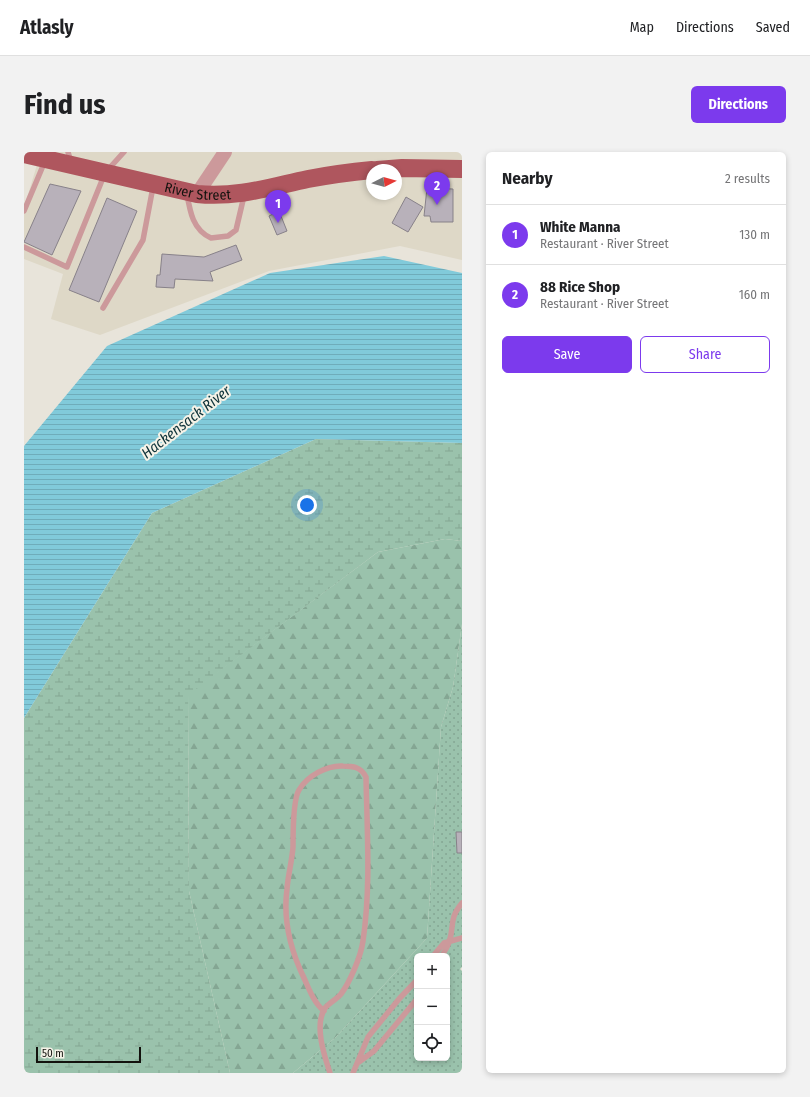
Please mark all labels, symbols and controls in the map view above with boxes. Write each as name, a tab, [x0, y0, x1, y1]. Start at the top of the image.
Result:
text: Atlasly	[20, 16, 74, 39]
text: Map	[630, 19, 654, 36]
text: Directions	[676, 19, 734, 36]
text: Saved	[756, 19, 790, 36]
button: Directions	[691, 86, 786, 123]
text: Find us	[24, 88, 106, 121]
north arrow	[366, 164, 402, 200]
text: Nearby	[502, 168, 553, 189]
text: 2 results	[725, 171, 770, 186]
pin: 2	[424, 172, 450, 205]
street label: River Street	[163, 178, 232, 203]
pin: 1	[265, 190, 291, 223]
text: White Manna	[540, 218, 621, 236]
text: 1	[512, 227, 518, 242]
text: 130 m	[739, 227, 770, 242]
text: Restaurant · River Street	[540, 236, 669, 251]
text: 88 Rice Shop	[540, 278, 620, 296]
text: 2	[512, 287, 518, 302]
text: 160 m	[739, 287, 770, 302]
text: Restaurant · River Street	[540, 296, 669, 311]
button: Save	[502, 336, 632, 373]
button: Share	[640, 336, 770, 373]
water label: Hackensack River	[138, 381, 235, 462]
your location	[297, 495, 317, 515]
map controls	[414, 953, 450, 1061]
button: +	[414, 953, 450, 989]
button: −	[414, 989, 450, 1025]
button: locate	[414, 1025, 450, 1061]
scale bar	[36, 1045, 141, 1064]
text: 50 m	[42, 1047, 64, 1060]

